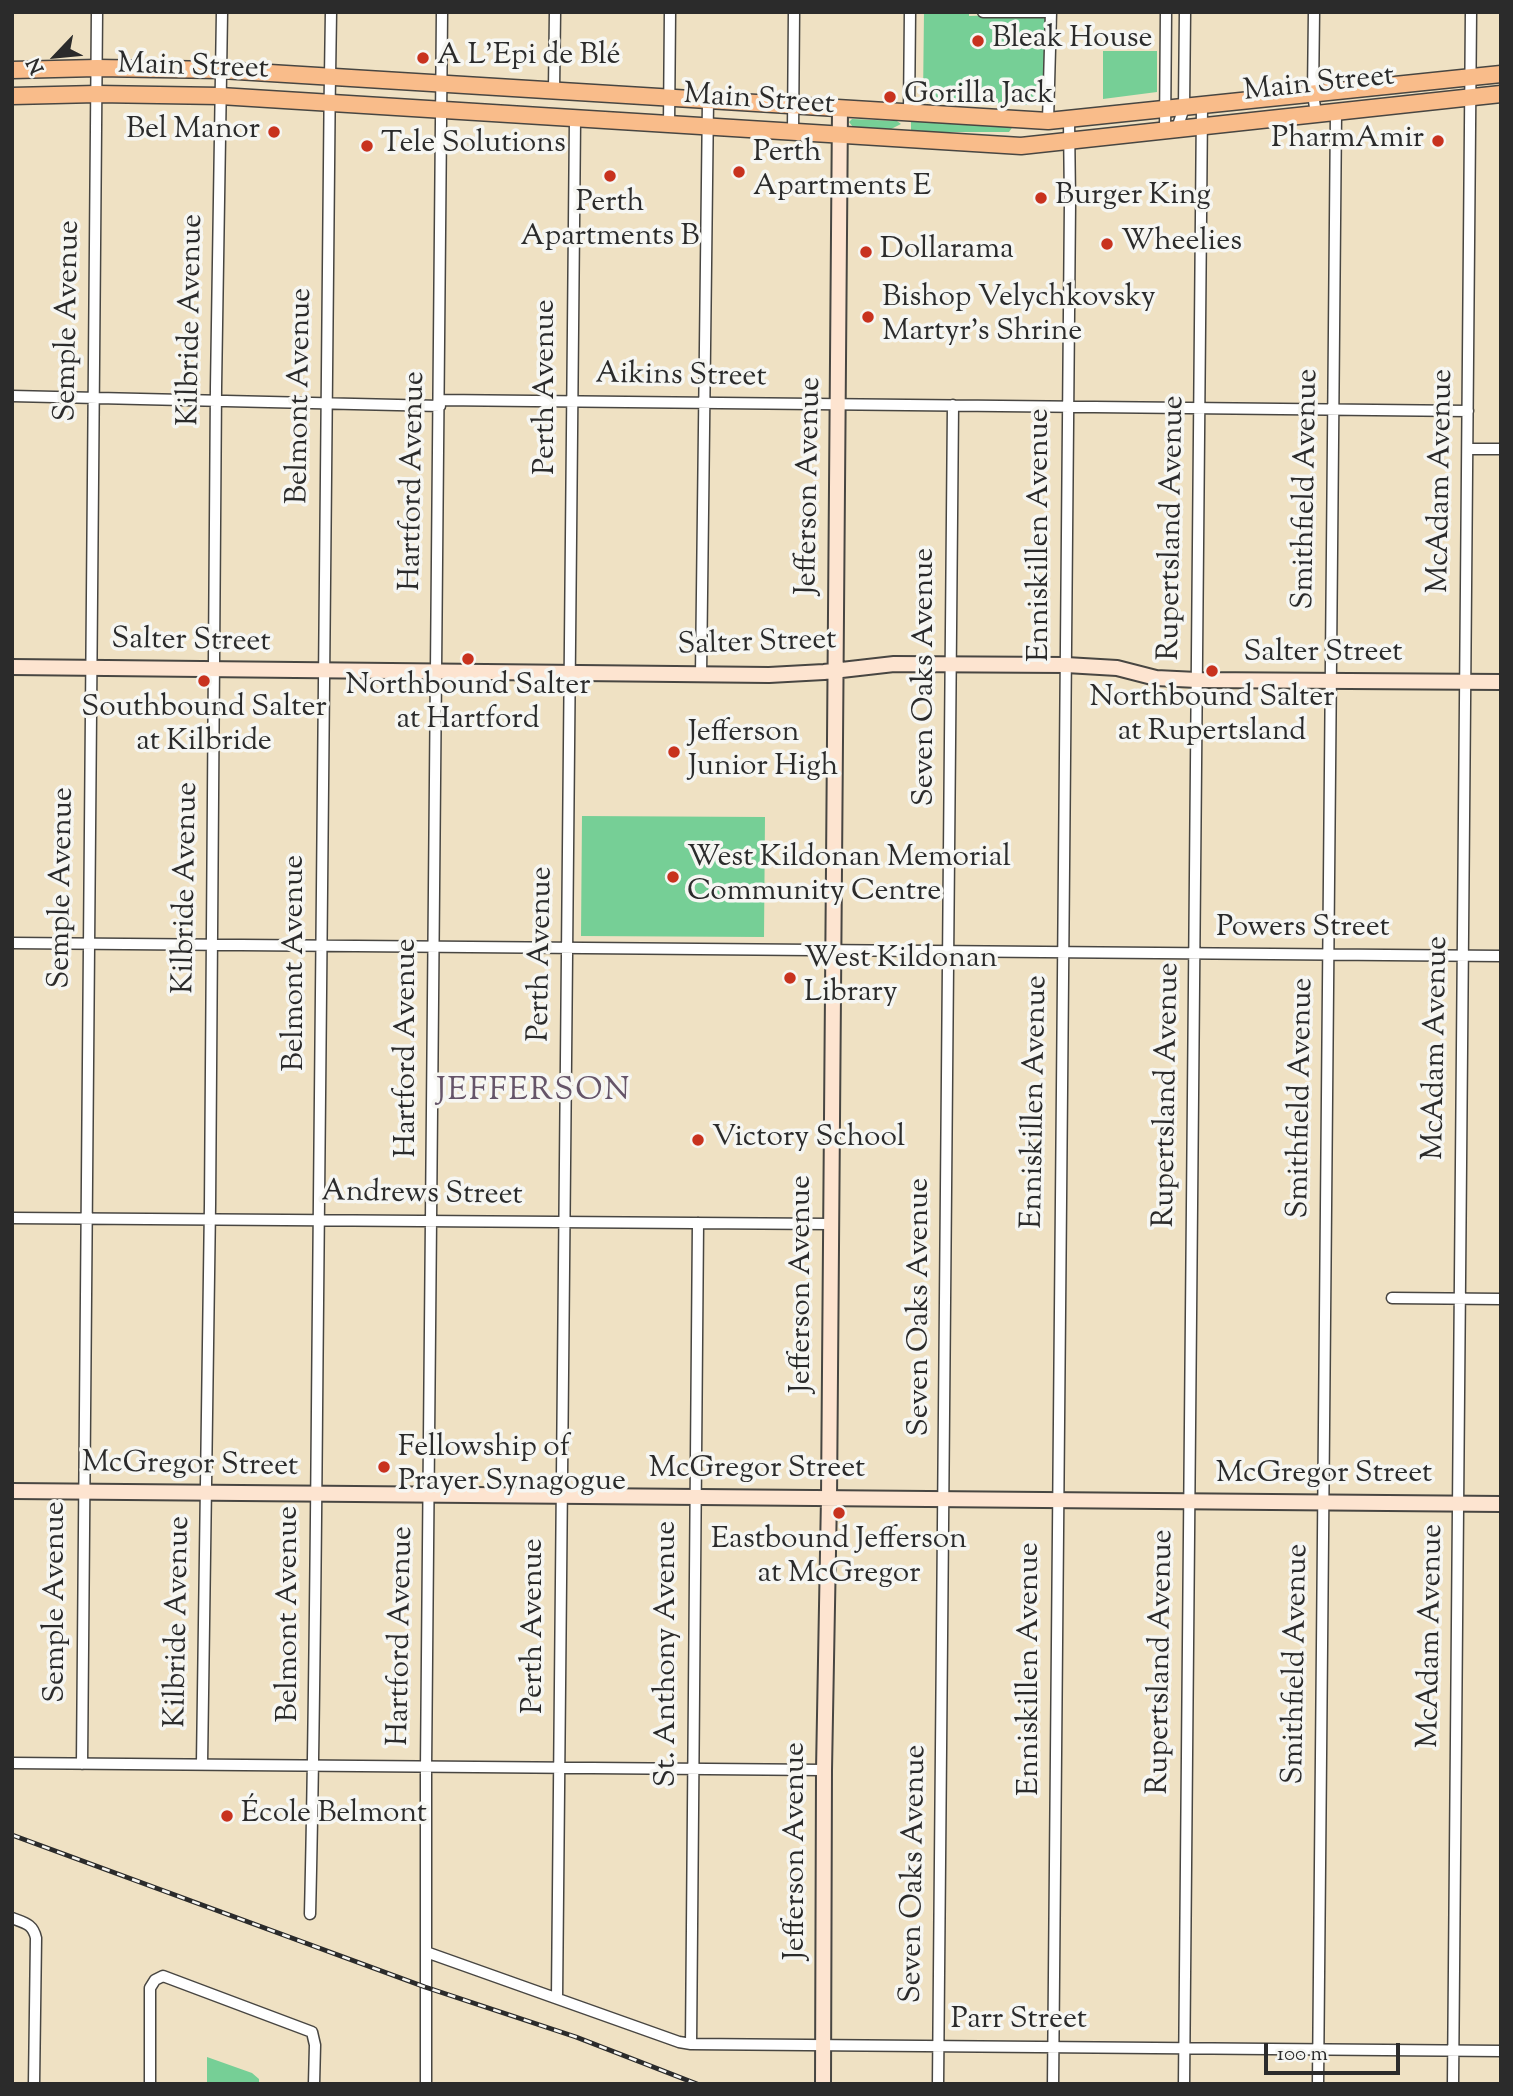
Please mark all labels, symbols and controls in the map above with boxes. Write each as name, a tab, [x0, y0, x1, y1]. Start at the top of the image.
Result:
north arrow	[21, 21, 91, 91]
place label: Bleak House	[992, 23, 1153, 59]
marker: Bleak House	[970, 33, 986, 49]
place label: A L'Epi de Blé	[437, 40, 620, 76]
street label: Main Street	[117, 48, 269, 90]
marker: A L'Epi de Blé	[415, 50, 431, 66]
text: N	[21, 53, 52, 78]
street label: Main Street	[1242, 60, 1396, 112]
street label: Main Street	[682, 79, 836, 125]
place label: Gorilla Jack	[904, 79, 1054, 115]
marker: Gorilla Jack	[882, 89, 898, 105]
place label: Bel Manor	[126, 114, 260, 150]
place label: PharmAmir	[1271, 123, 1424, 159]
marker: Bel Manor	[266, 124, 282, 140]
place label: Tele Solutions	[381, 128, 566, 164]
marker: PharmAmir	[1430, 133, 1446, 149]
place label: Perth Apartments E	[753, 137, 931, 208]
marker: Tele Solutions	[359, 138, 375, 154]
marker: Perth Apartments E	[731, 164, 747, 180]
marker: Perth Apartments B	[602, 168, 618, 184]
place label: Burger King	[1055, 180, 1211, 216]
place label: Perth Apartments B	[521, 187, 699, 258]
marker: Burger King	[1033, 190, 1049, 206]
street label: Kilbride Avenue	[173, 214, 213, 426]
street label: Semple Avenue	[50, 220, 90, 422]
place label: Wheelies	[1121, 226, 1242, 262]
place label: Dollarama	[880, 234, 1014, 270]
marker: Wheelies	[1099, 236, 1115, 252]
marker: Dollarama	[858, 244, 874, 260]
place label: Bishop Velychkovsky Martyr’s Shrine	[882, 282, 1156, 352]
street label: Belmont Avenue	[282, 288, 322, 504]
street label: Perth Avenue	[530, 299, 566, 475]
marker: Bishop Velychkovsky Martyr’s Shrine	[860, 309, 876, 325]
street label: Aikins Street	[595, 359, 767, 397]
street label: Smithfield Avenue	[1288, 368, 1328, 610]
street label: McAdam Avenue	[1423, 369, 1463, 593]
street label: Hartford Avenue	[395, 371, 435, 591]
street label: Jefferson Avenue	[791, 377, 831, 595]
street label: Rupertsland Avenue	[1154, 395, 1194, 661]
street label: Enniskillen Avenue	[1024, 408, 1060, 662]
street label: Seven Oaks Avenue	[909, 548, 945, 806]
street label: Salter Street	[111, 624, 271, 662]
street label: Salter Street	[677, 624, 837, 666]
street label: Salter Street	[1243, 637, 1403, 673]
marker: Northbound Salter at Hartford	[460, 651, 476, 667]
marker: Northbound Salter at Rupertsland	[1204, 663, 1220, 679]
place label: Northbound Salter at Hartford	[346, 670, 590, 740]
marker: Southbound Salter at Kilbride	[196, 673, 212, 689]
place label: Northbound Salter at Rupertsland	[1090, 682, 1334, 752]
place label: Southbound Salter at Kilbride	[81, 692, 327, 762]
place label: Jefferson Junior High	[688, 717, 838, 788]
marker: Jefferson Junior High	[666, 744, 682, 760]
street label: Kilbride Avenue	[168, 782, 208, 994]
street label: Semple Avenue	[44, 787, 84, 989]
place label: West Kildonan Memorial Community Centre	[687, 842, 1011, 912]
street label: Belmont Avenue	[279, 855, 315, 1071]
street label: Perth Avenue	[523, 866, 563, 1042]
marker: West Kildonan Memorial Community Centre	[665, 869, 681, 885]
street label: Powers Street	[1216, 912, 1390, 948]
street label: McAdam Avenue	[1418, 936, 1458, 1160]
street label: Hartford Avenue	[391, 938, 427, 1158]
place label: West Kildonan Library	[804, 943, 997, 1014]
street label: Rupertsland Avenue	[1149, 962, 1189, 1228]
marker: West Kildonan Library	[782, 970, 798, 986]
street label: Enniskillen Avenue	[1017, 975, 1057, 1229]
street label: Smithfield Avenue	[1283, 977, 1323, 1219]
district label: JEFFERSON	[437, 1075, 631, 1113]
place label: Victory School	[712, 1122, 905, 1158]
marker: Victory School	[690, 1132, 706, 1148]
street label: Jefferson Avenue	[786, 1175, 822, 1393]
street label: Andrews Street	[321, 1176, 523, 1216]
street label: Seven Oaks Avenue	[904, 1178, 940, 1436]
place label: Fellowship of Prayer Synagogue	[398, 1432, 626, 1502]
street label: McGregor Street	[81, 1447, 299, 1487]
street label: McGregor Street	[649, 1453, 865, 1489]
street label: McGregor Street	[1216, 1458, 1432, 1494]
marker: Fellowship of Prayer Synagogue	[376, 1459, 392, 1475]
street label: Semple Avenue	[40, 1501, 76, 1703]
marker: Eastbound Jefferson at McGregor	[831, 1505, 847, 1521]
street label: Belmont Avenue	[273, 1506, 309, 1722]
street label: Kilbride Avenue	[160, 1516, 200, 1728]
street label: St. Anthony Avenue	[651, 1521, 687, 1787]
place label: Eastbound Jefferson at McGregor	[711, 1524, 967, 1594]
street label: McAdam Avenue	[1413, 1524, 1453, 1748]
street label: Hartford Avenue	[383, 1526, 423, 1746]
street label: Rupertsland Avenue	[1143, 1529, 1183, 1795]
street label: Perth Avenue	[518, 1538, 554, 1714]
street label: Enniskillen Avenue	[1014, 1542, 1050, 1796]
street label: Smithfield Avenue	[1278, 1543, 1318, 1785]
street label: Jefferson Avenue	[780, 1742, 816, 1960]
street label: Seven Oaks Avenue	[896, 1744, 936, 2004]
place label: École Belmont	[241, 1798, 427, 1834]
marker: École Belmont	[219, 1808, 235, 1824]
street label: Parr Street	[951, 2004, 1087, 2040]
scale bar	[1268, 2030, 1404, 2074]
text: 100 m	[1277, 2040, 1328, 2070]

